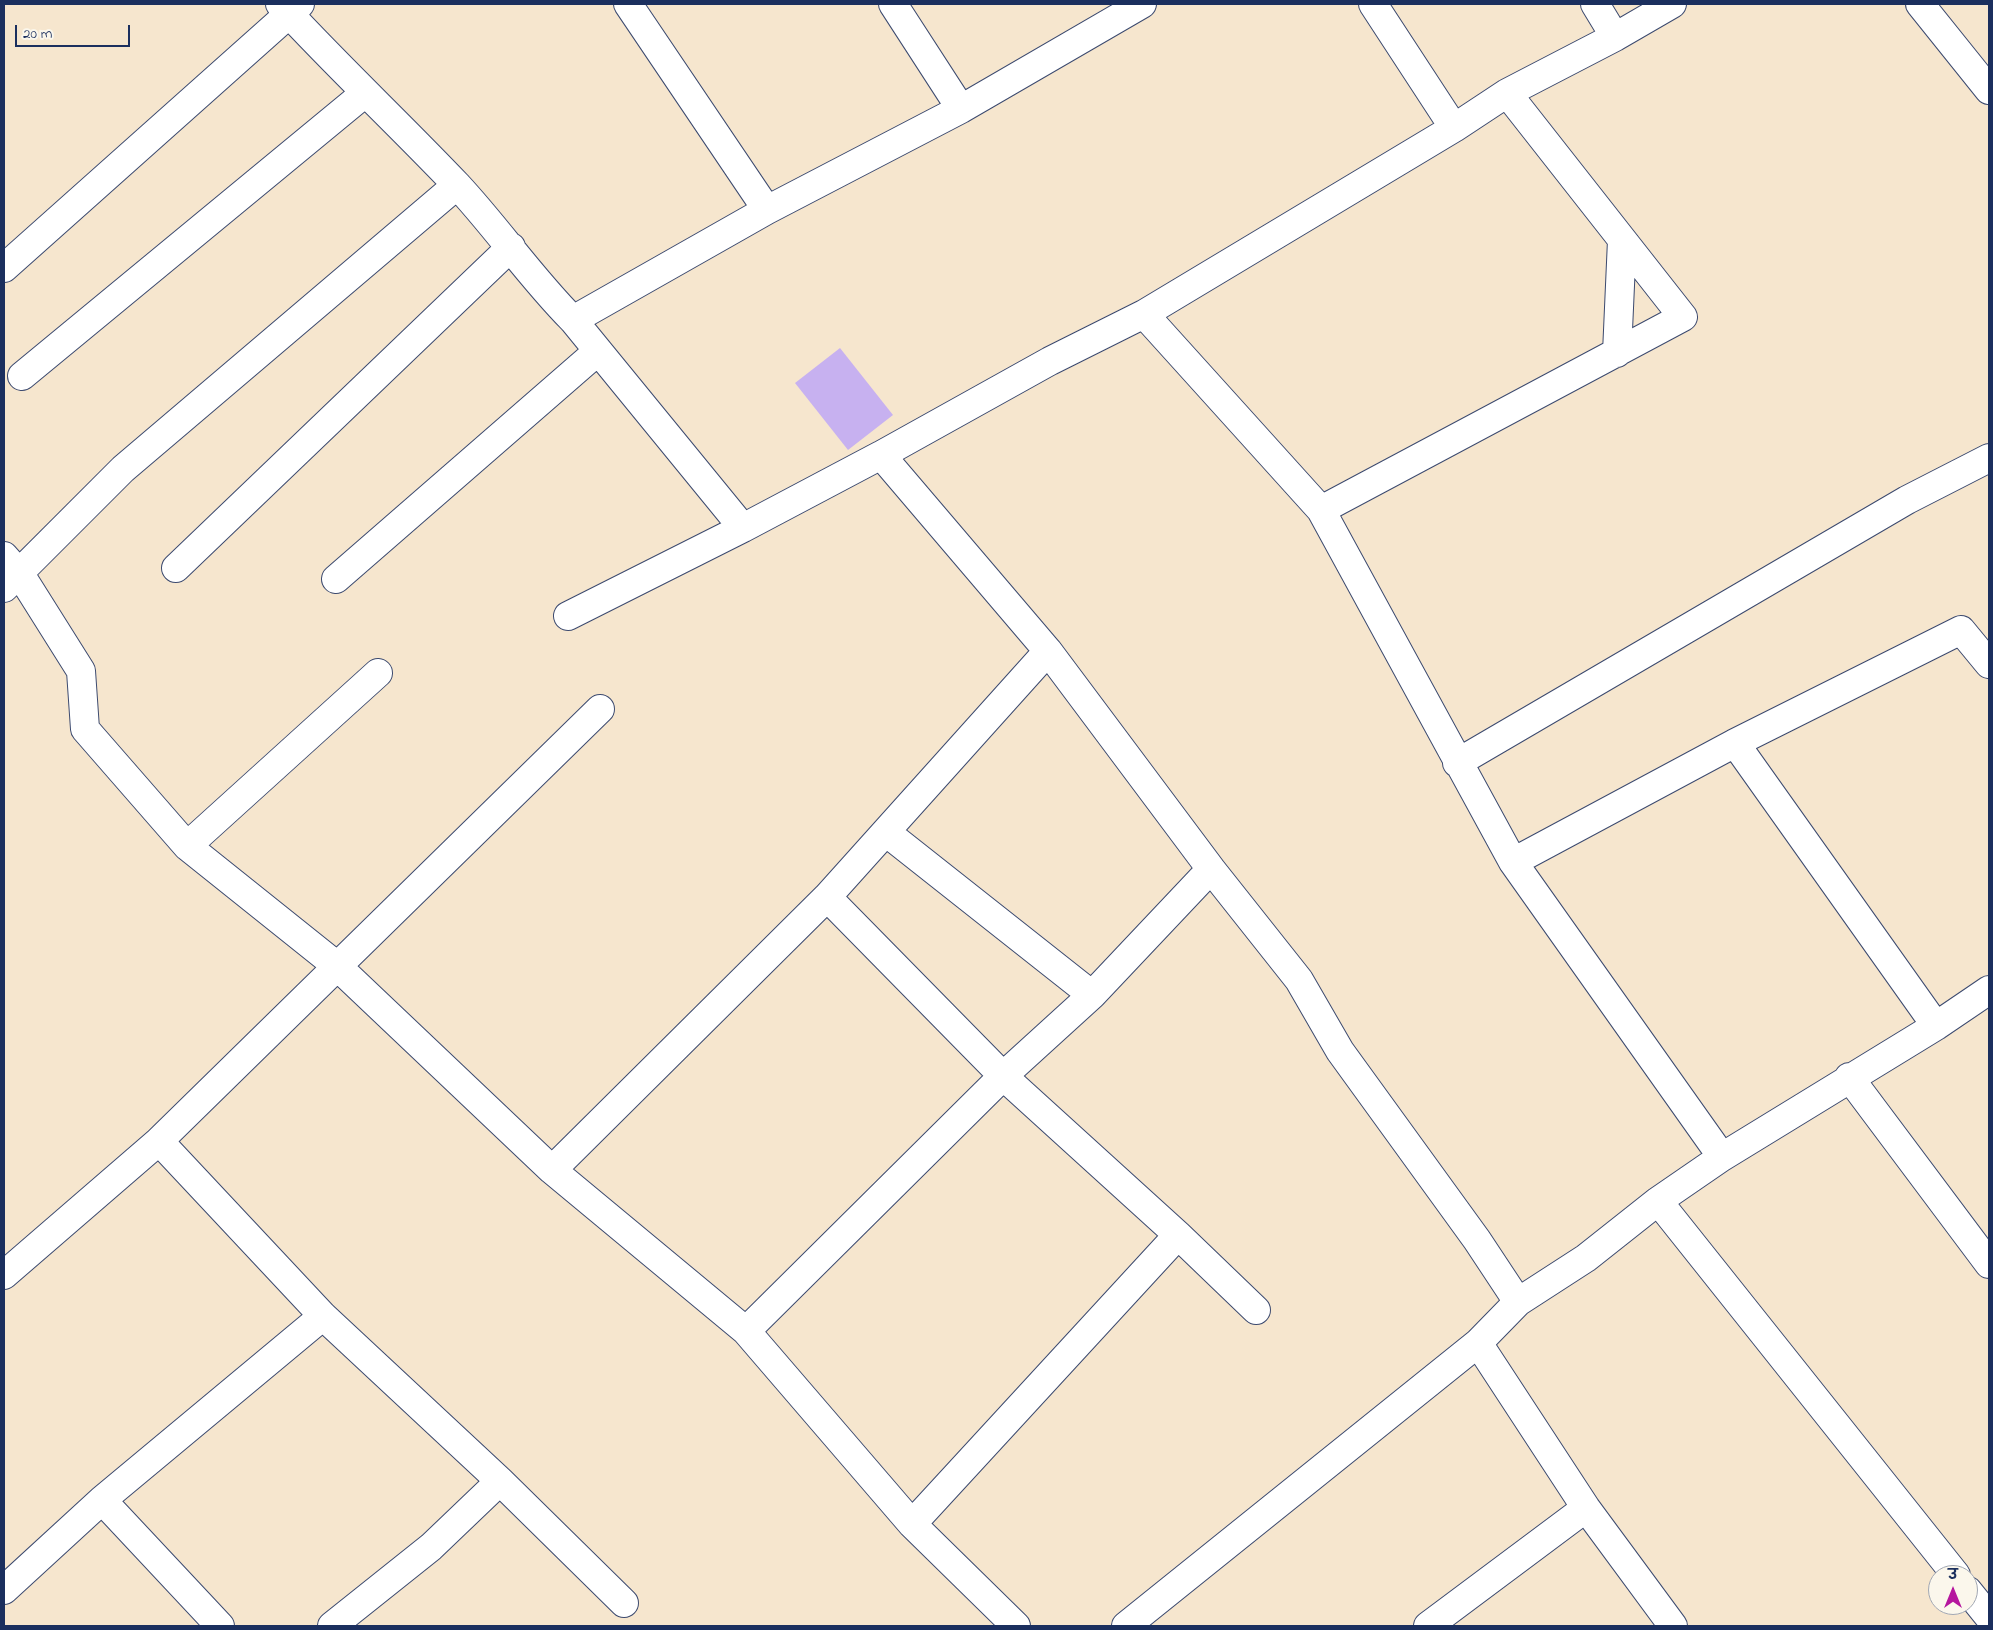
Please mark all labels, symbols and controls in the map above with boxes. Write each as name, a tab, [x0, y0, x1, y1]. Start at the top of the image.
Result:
scale bar	[18, 15, 132, 47]
text: 20 m	[23, 23, 52, 45]
north arrow	[1928, 1565, 1978, 1615]
text: उ	[1948, 1565, 1958, 1586]

